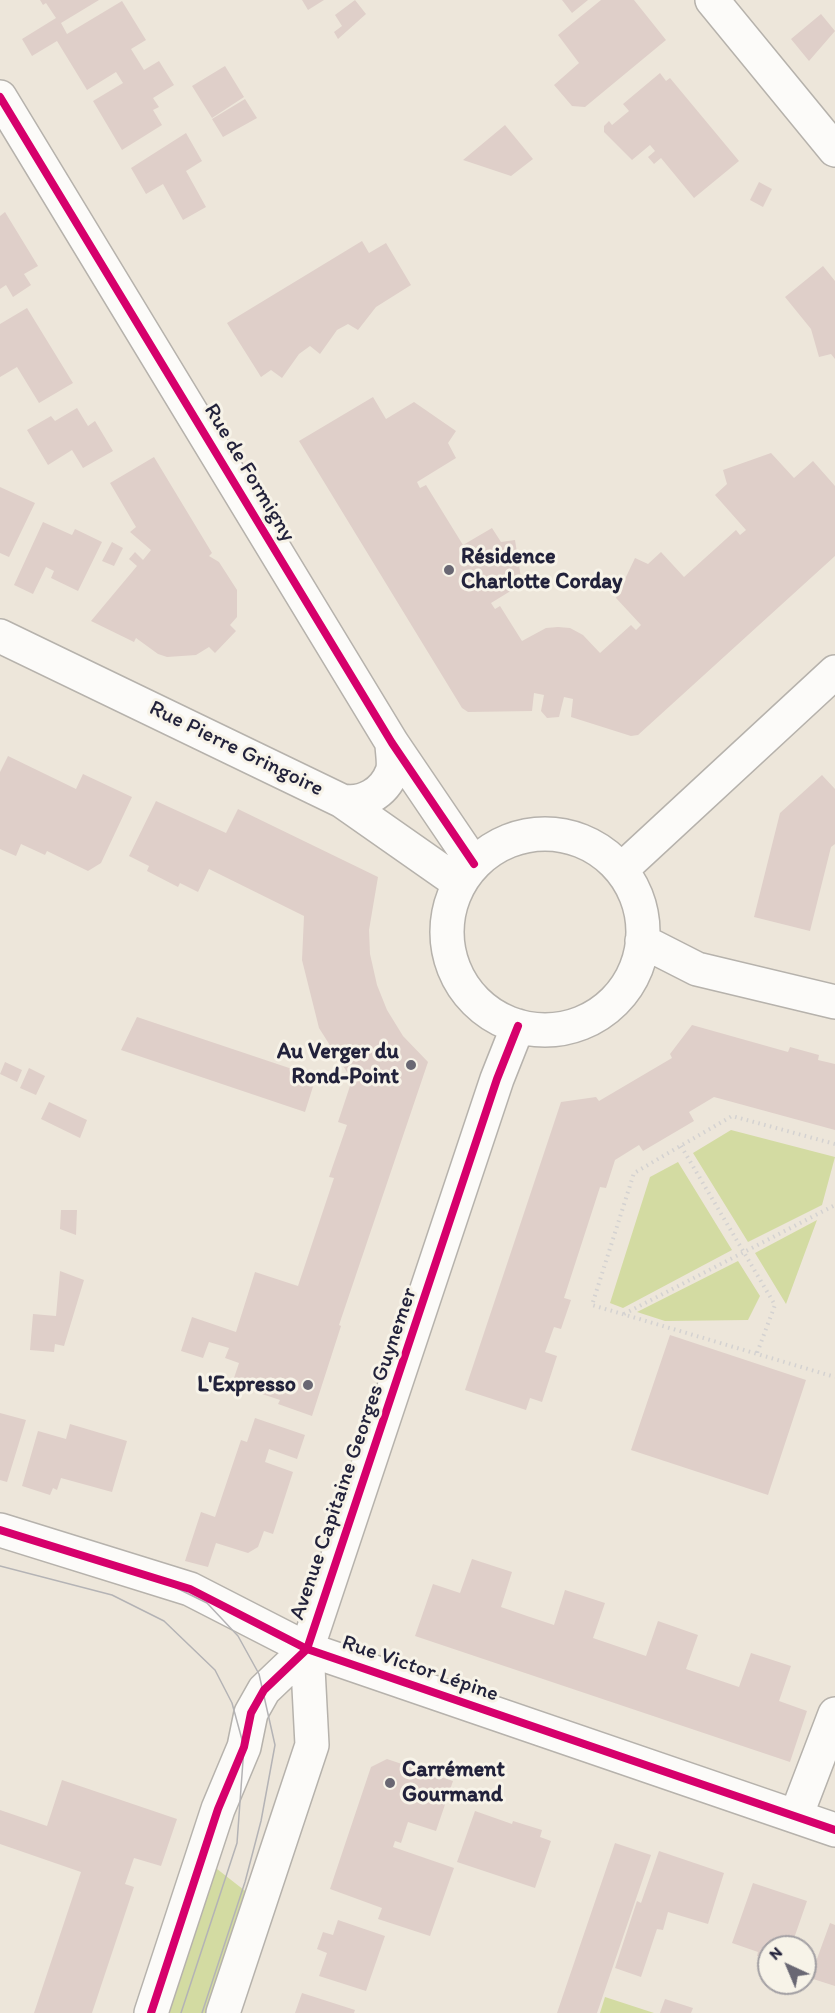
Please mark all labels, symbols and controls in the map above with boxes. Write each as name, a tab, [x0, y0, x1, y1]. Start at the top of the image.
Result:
street label: Rue de Formigny	[197, 399, 301, 547]
place label: Résidence Charlotte Corday	[461, 544, 623, 596]
marker: Résidence Charlotte Corday	[442, 563, 456, 577]
street label: Rue Pierre Gringoire	[145, 695, 327, 803]
place label: Au Verger du Rond-Point	[277, 1039, 399, 1090]
marker: Au Verger du Rond-Point	[404, 1058, 418, 1072]
street label: Avenue Capitaine Georges Guynemer	[285, 1284, 423, 1624]
place label: L'Expresso	[197, 1372, 296, 1398]
marker: L'Expresso	[301, 1378, 315, 1392]
street label: Rue Victor Lépine	[338, 1630, 502, 1708]
place label: Carrément Gourmand	[402, 1757, 505, 1808]
marker: Carrément Gourmand	[383, 1776, 397, 1790]
north arrow	[757, 1935, 817, 1995]
text: N	[765, 1943, 786, 1964]

